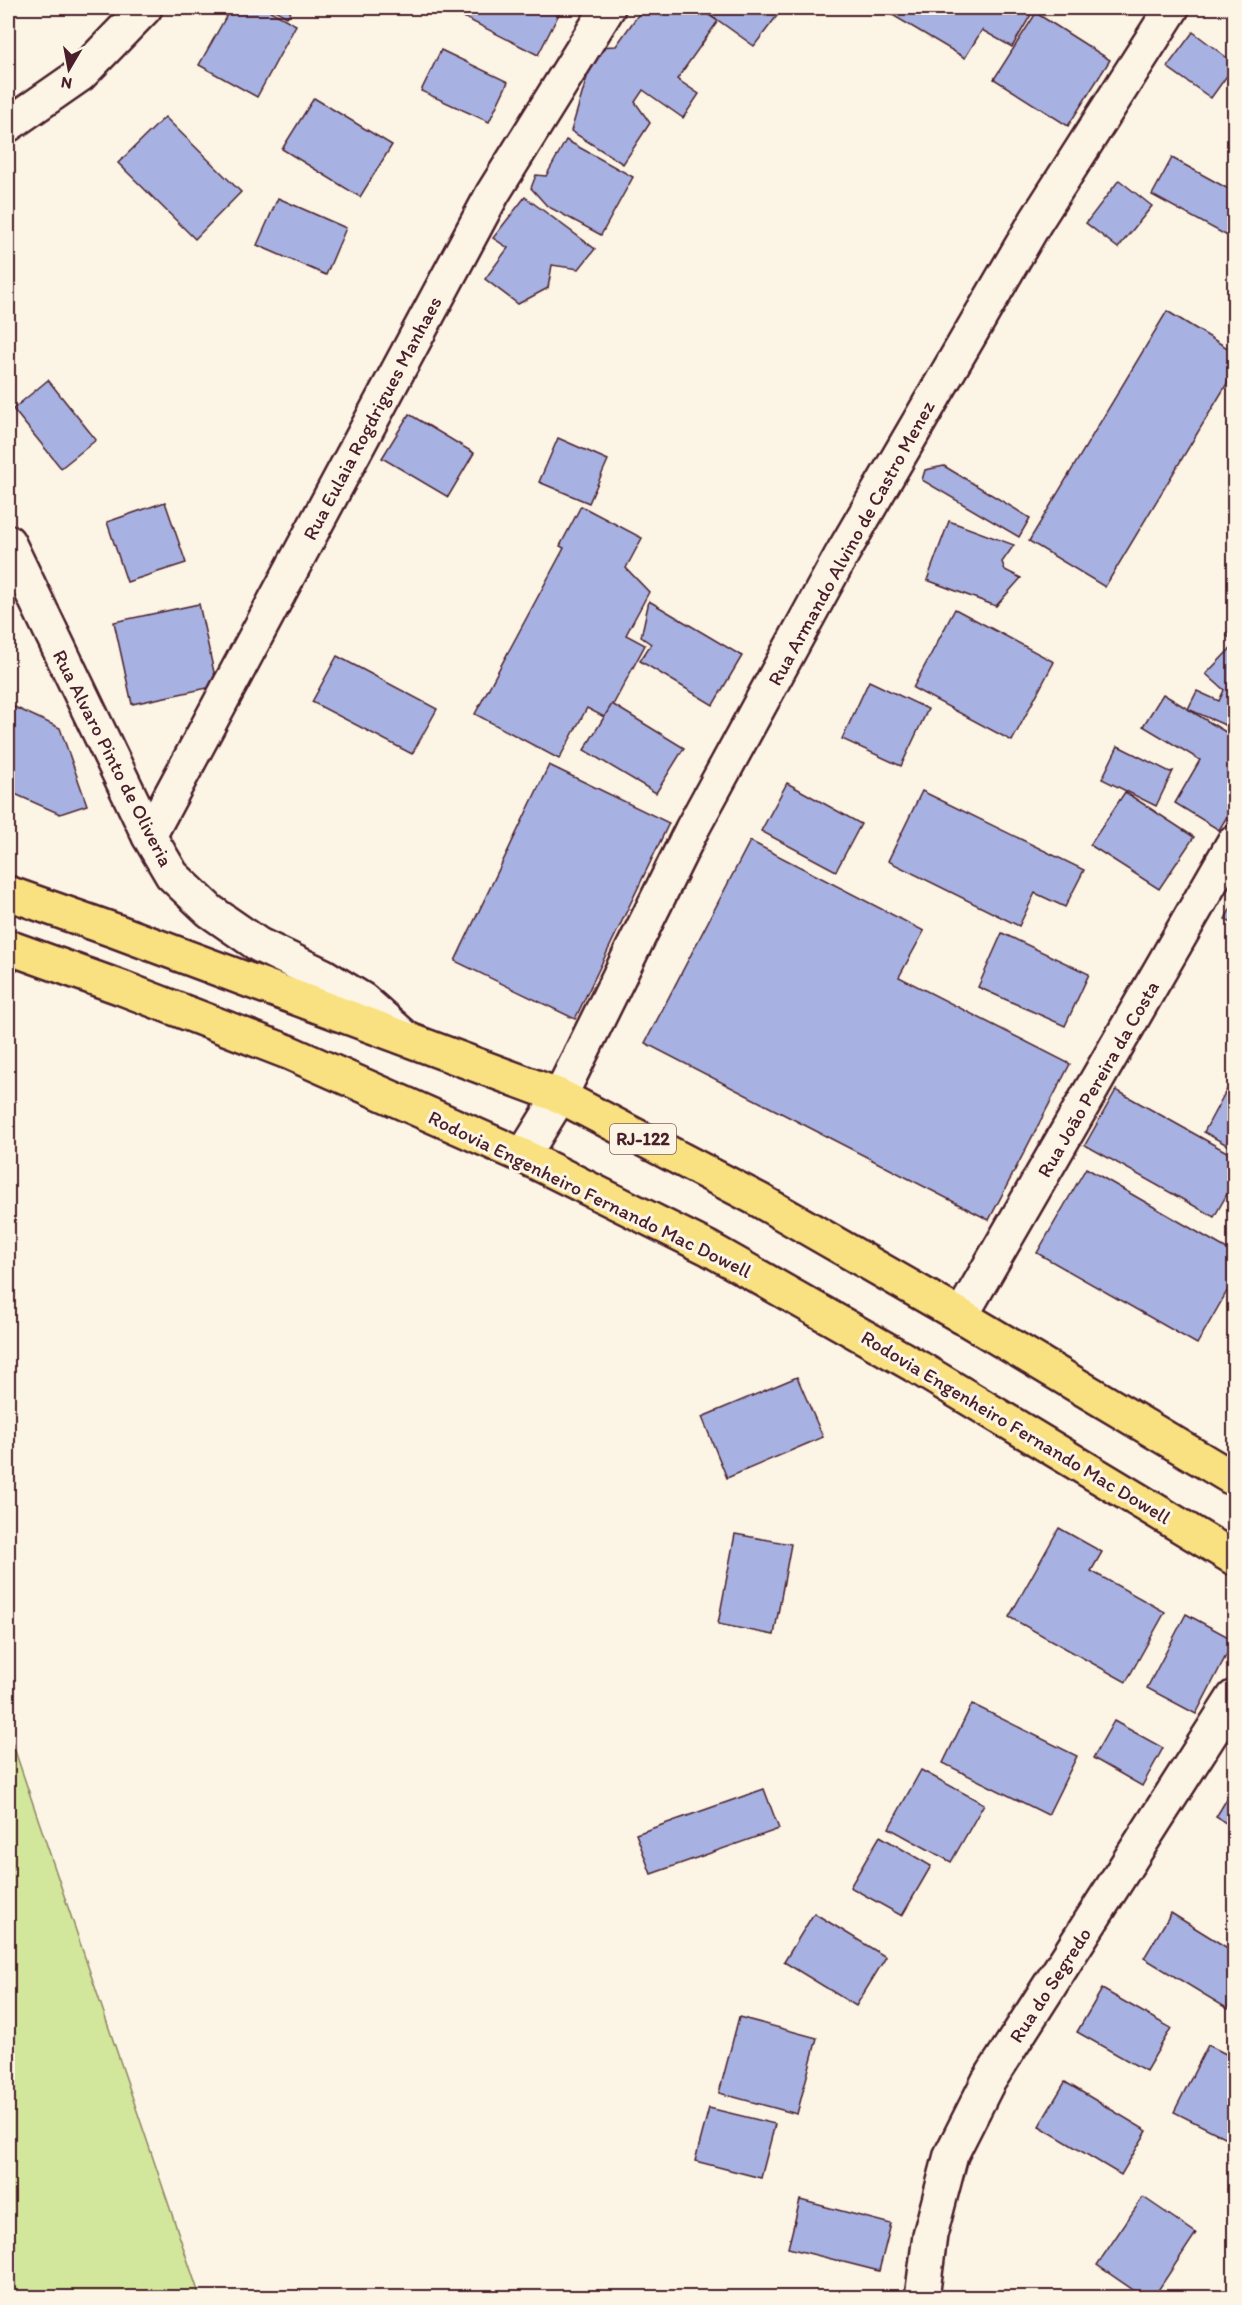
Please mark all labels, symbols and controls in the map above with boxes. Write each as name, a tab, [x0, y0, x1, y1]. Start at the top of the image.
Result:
north arrow	[39, 39, 99, 99]
text: N	[60, 73, 73, 94]
street label: Rua Eulaia Rogdrigues Manhaes	[297, 292, 447, 544]
street label: Rua Armando Alvino de Castro Menez	[762, 396, 940, 690]
street label: Rua Alvaro Pinto de Oliveria	[48, 646, 178, 871]
street label: Rua João Pereira da Costa	[1032, 976, 1164, 1182]
street label: Rodovia Engenheiro Fernando Mac Dowell	[424, 1105, 756, 1283]
road number: RJ-122	[610, 1124, 676, 1154]
street label: Rodovia Engenheiro Fernando Mac Dowell	[857, 1325, 1175, 1529]
street label: Rua do Segredo	[1004, 1923, 1096, 2047]

